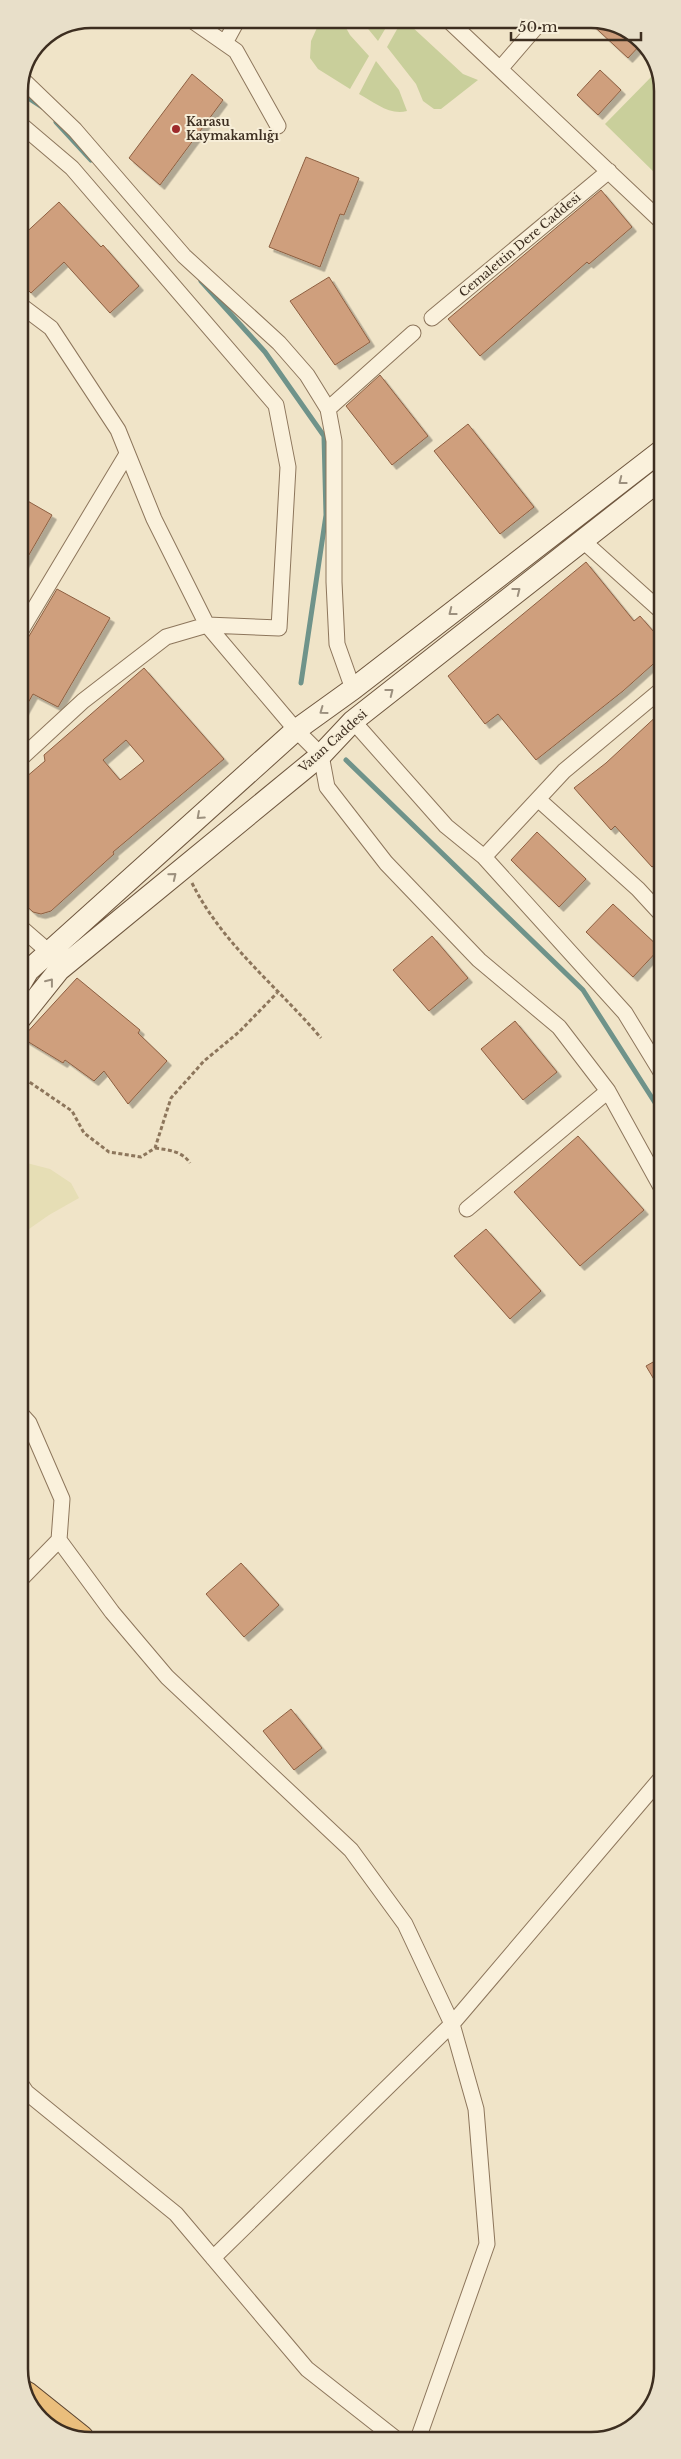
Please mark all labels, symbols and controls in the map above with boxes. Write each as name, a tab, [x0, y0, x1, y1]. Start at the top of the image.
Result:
scale bar	[511, 10, 641, 42]
text: 50 m	[518, 17, 558, 36]
place label: Karasu Kaymakamlığı	[186, 114, 279, 143]
marker: Karasu Kaymakamlığı	[170, 123, 182, 135]
street label: Cemalettin Dere Caddesi	[456, 189, 583, 300]
one-way arrow	[619, 475, 628, 484]
one-way arrow	[512, 588, 521, 597]
one-way arrow	[448, 606, 458, 615]
one-way arrow	[384, 689, 394, 698]
one-way arrow	[320, 705, 329, 713]
street label: Vatan Caddesi	[295, 706, 370, 776]
one-way arrow	[196, 810, 205, 819]
one-way arrow	[167, 872, 176, 881]
one-way arrow	[44, 979, 52, 988]

